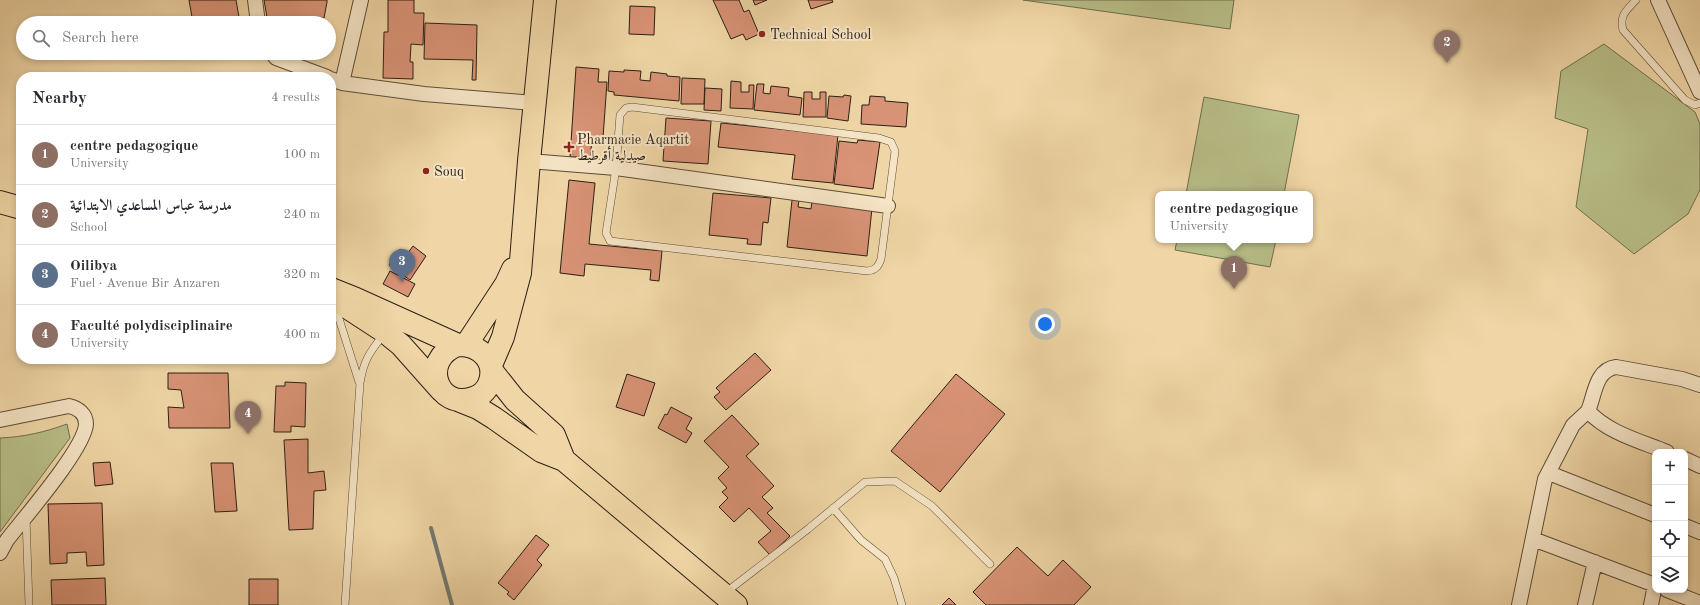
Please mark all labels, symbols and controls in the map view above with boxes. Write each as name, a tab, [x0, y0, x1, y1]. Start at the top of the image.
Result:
search box	[16, 16, 336, 60]
icon: search	[30, 27, 52, 49]
place label: Technical School	[770, 28, 872, 42]
marker: Technical School	[757, 29, 767, 39]
pin: 2	[1434, 30, 1460, 63]
text: Search here	[62, 31, 139, 46]
text: Nearby	[32, 90, 87, 107]
text: 4 results	[271, 91, 320, 104]
place label: Pharmacie Aqartit صيدلية أقرطيط	[577, 133, 689, 164]
text: centre pedagogique	[70, 139, 198, 154]
marker: Pharmacie Aqartit صيدلية أقرطيط	[564, 142, 574, 152]
text: 1	[41, 148, 49, 161]
text: 100 m	[283, 148, 320, 161]
text: University	[70, 157, 129, 170]
place label: Souq	[434, 165, 464, 179]
marker: Souq	[421, 166, 431, 176]
popup	[1155, 191, 1313, 243]
text: مدرسة عباس المساعدي الابتدائية	[70, 199, 232, 214]
text: centre pedagogique	[1170, 202, 1298, 217]
text: 2	[41, 208, 49, 221]
text: 240 m	[283, 208, 320, 221]
text: University	[1170, 220, 1229, 233]
text: School	[70, 221, 107, 234]
pin: 3	[389, 249, 415, 282]
pin: 1	[1221, 256, 1247, 289]
text: Oilibya	[70, 259, 117, 274]
text: 3	[41, 268, 49, 281]
text: 320 m	[283, 268, 320, 281]
text: Fuel · Avenue Bir Anzaren	[70, 277, 220, 290]
your location	[1035, 314, 1055, 334]
text: Faculté polydisciplinaire	[70, 319, 233, 334]
text: 4	[41, 328, 49, 341]
text: 400 m	[283, 328, 320, 341]
text: University	[70, 337, 129, 350]
pin: 4	[235, 401, 261, 434]
map controls	[1652, 449, 1688, 593]
button: +	[1652, 449, 1688, 485]
button: −	[1652, 485, 1688, 521]
button: locate	[1652, 521, 1688, 557]
button: layers	[1652, 557, 1688, 593]

